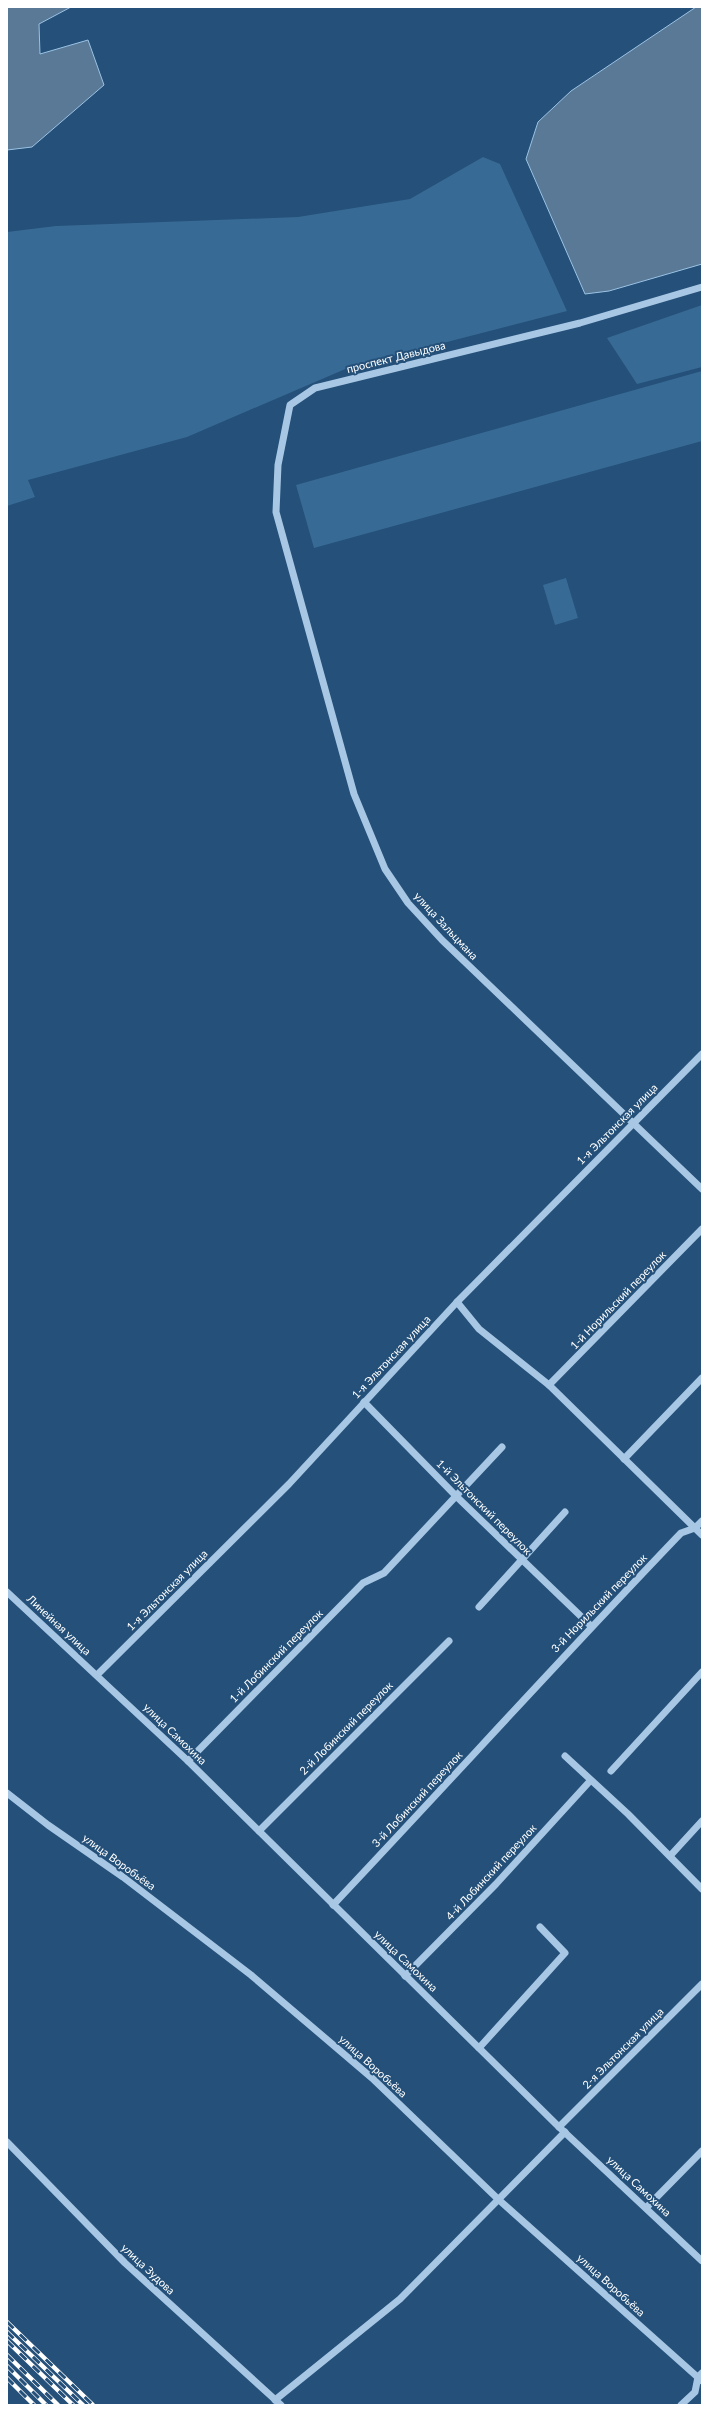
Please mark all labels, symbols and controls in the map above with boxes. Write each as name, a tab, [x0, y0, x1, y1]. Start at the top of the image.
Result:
street label: проспект Давыдова	[345, 338, 447, 375]
street label: улица Зальцмана	[412, 889, 481, 962]
street label: 1-я Эльтонская улица	[573, 1080, 660, 1167]
street label: 1-й Норильский переулок	[567, 1247, 668, 1352]
street label: 1-я Эльтонская улица	[349, 1312, 433, 1401]
street label: 1-й Эльтонский переулок	[434, 1456, 535, 1557]
street label: 1-я Эльтонская улица	[123, 1546, 210, 1633]
street label: 3-й Норильский переулок	[548, 1550, 649, 1655]
street label: Линейная улица	[24, 1591, 94, 1658]
street label: 1-й Лобинский переулок	[226, 1606, 325, 1705]
street label: 2-й Лобинский переулок	[296, 1678, 395, 1777]
street label: улица Самохина	[141, 1700, 210, 1767]
street label: 3-й Лобинский переулок	[369, 1748, 465, 1849]
street label: 4-й Лобинский переулок	[443, 1821, 539, 1922]
street label: улица Воробьёва	[80, 1831, 158, 1892]
street label: улица Самохина	[372, 1927, 441, 1994]
street label: 2-я Эльтонская улица	[579, 2004, 666, 2091]
street label: улица Воробьёва	[337, 2032, 410, 2100]
street label: улица Самохина	[605, 2153, 674, 2219]
street label: улица Зудова	[119, 2241, 178, 2297]
street label: улица Воробьёва	[575, 2251, 648, 2319]

